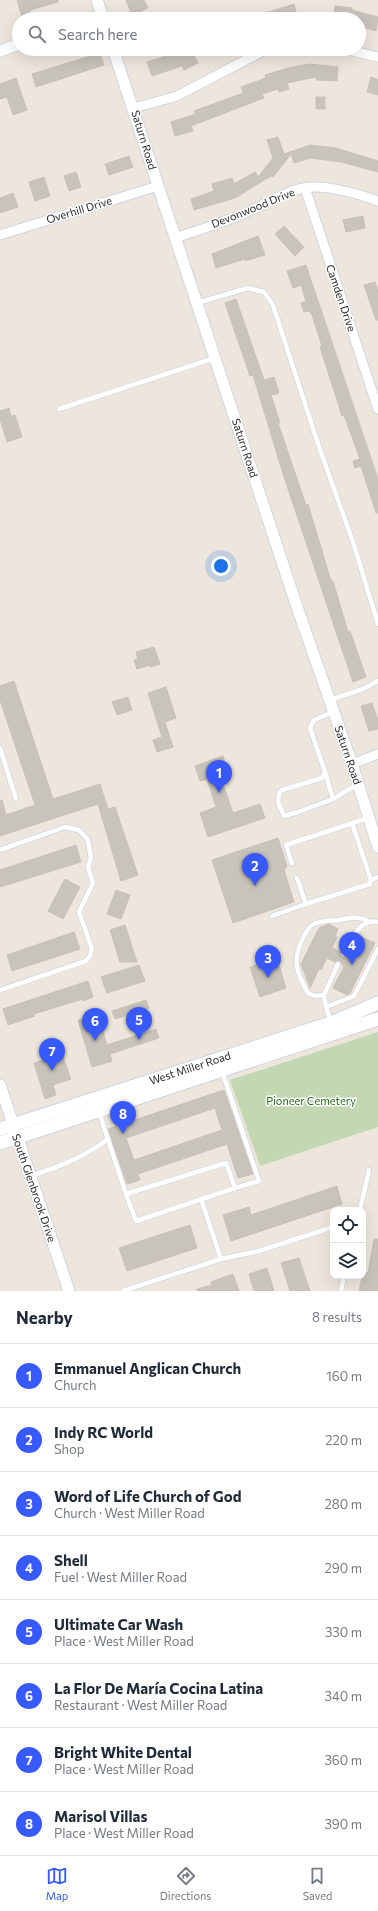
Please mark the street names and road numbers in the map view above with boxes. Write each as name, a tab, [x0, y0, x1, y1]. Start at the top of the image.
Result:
street label: Saturn Road	[129, 109, 160, 171]
street label: Devonwood Drive	[209, 185, 297, 230]
street label: Overhill Drive	[44, 193, 113, 226]
street label: Camden Drive	[324, 263, 359, 333]
street label: Saturn Road	[230, 417, 261, 479]
street label: Saturn Road	[332, 724, 365, 786]
street label: West Miller Road	[148, 1048, 232, 1087]
street label: South Glenbrook Drive	[10, 1132, 59, 1244]

